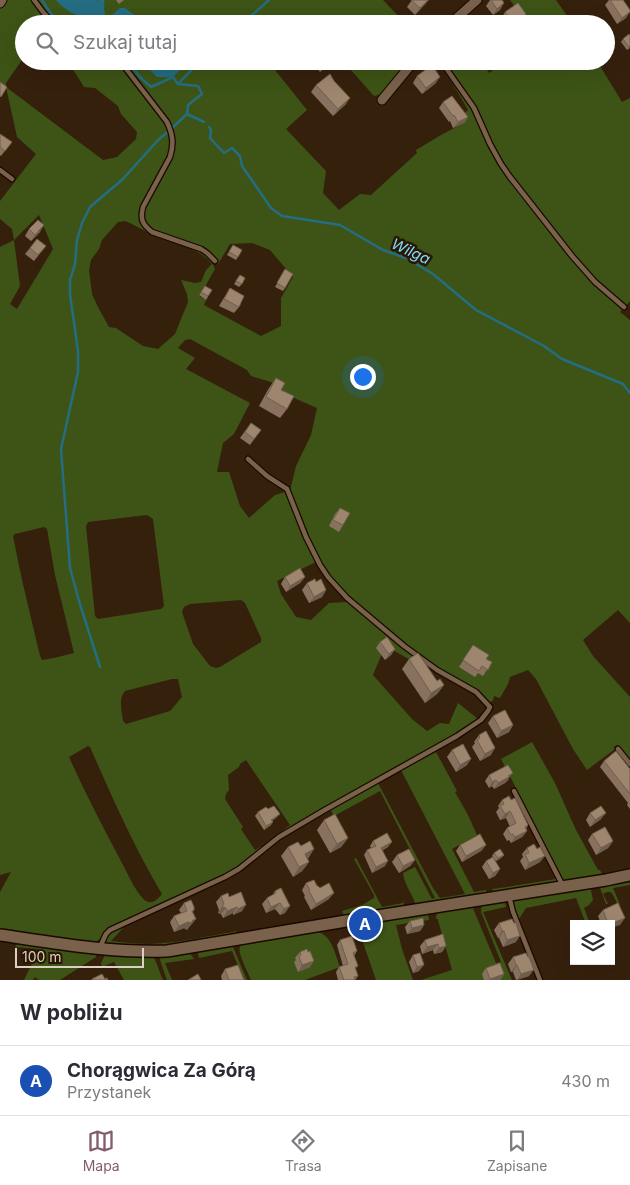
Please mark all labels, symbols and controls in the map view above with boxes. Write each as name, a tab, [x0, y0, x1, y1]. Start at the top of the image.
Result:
search box	[15, 15, 615, 70]
icon: search	[33, 29, 61, 57]
text: Szukaj tutaj	[73, 31, 177, 54]
water label: Wilga	[389, 234, 433, 268]
your location	[350, 364, 376, 390]
pin: A	[349, 905, 381, 943]
map controls	[570, 920, 615, 965]
button: layers	[570, 920, 615, 965]
scale bar	[15, 945, 144, 968]
text: 100 m	[22, 948, 62, 965]
text: W pobliżu	[20, 1000, 123, 1025]
text: Chorągwica Za Górą	[67, 1059, 256, 1082]
text: A	[30, 1071, 42, 1091]
text: 430 m	[561, 1071, 610, 1091]
text: Przystanek	[67, 1082, 151, 1102]
tab: Mapa	[83, 1127, 120, 1174]
tab: Trasa	[285, 1127, 322, 1174]
tab: Zapisane	[487, 1127, 547, 1174]

